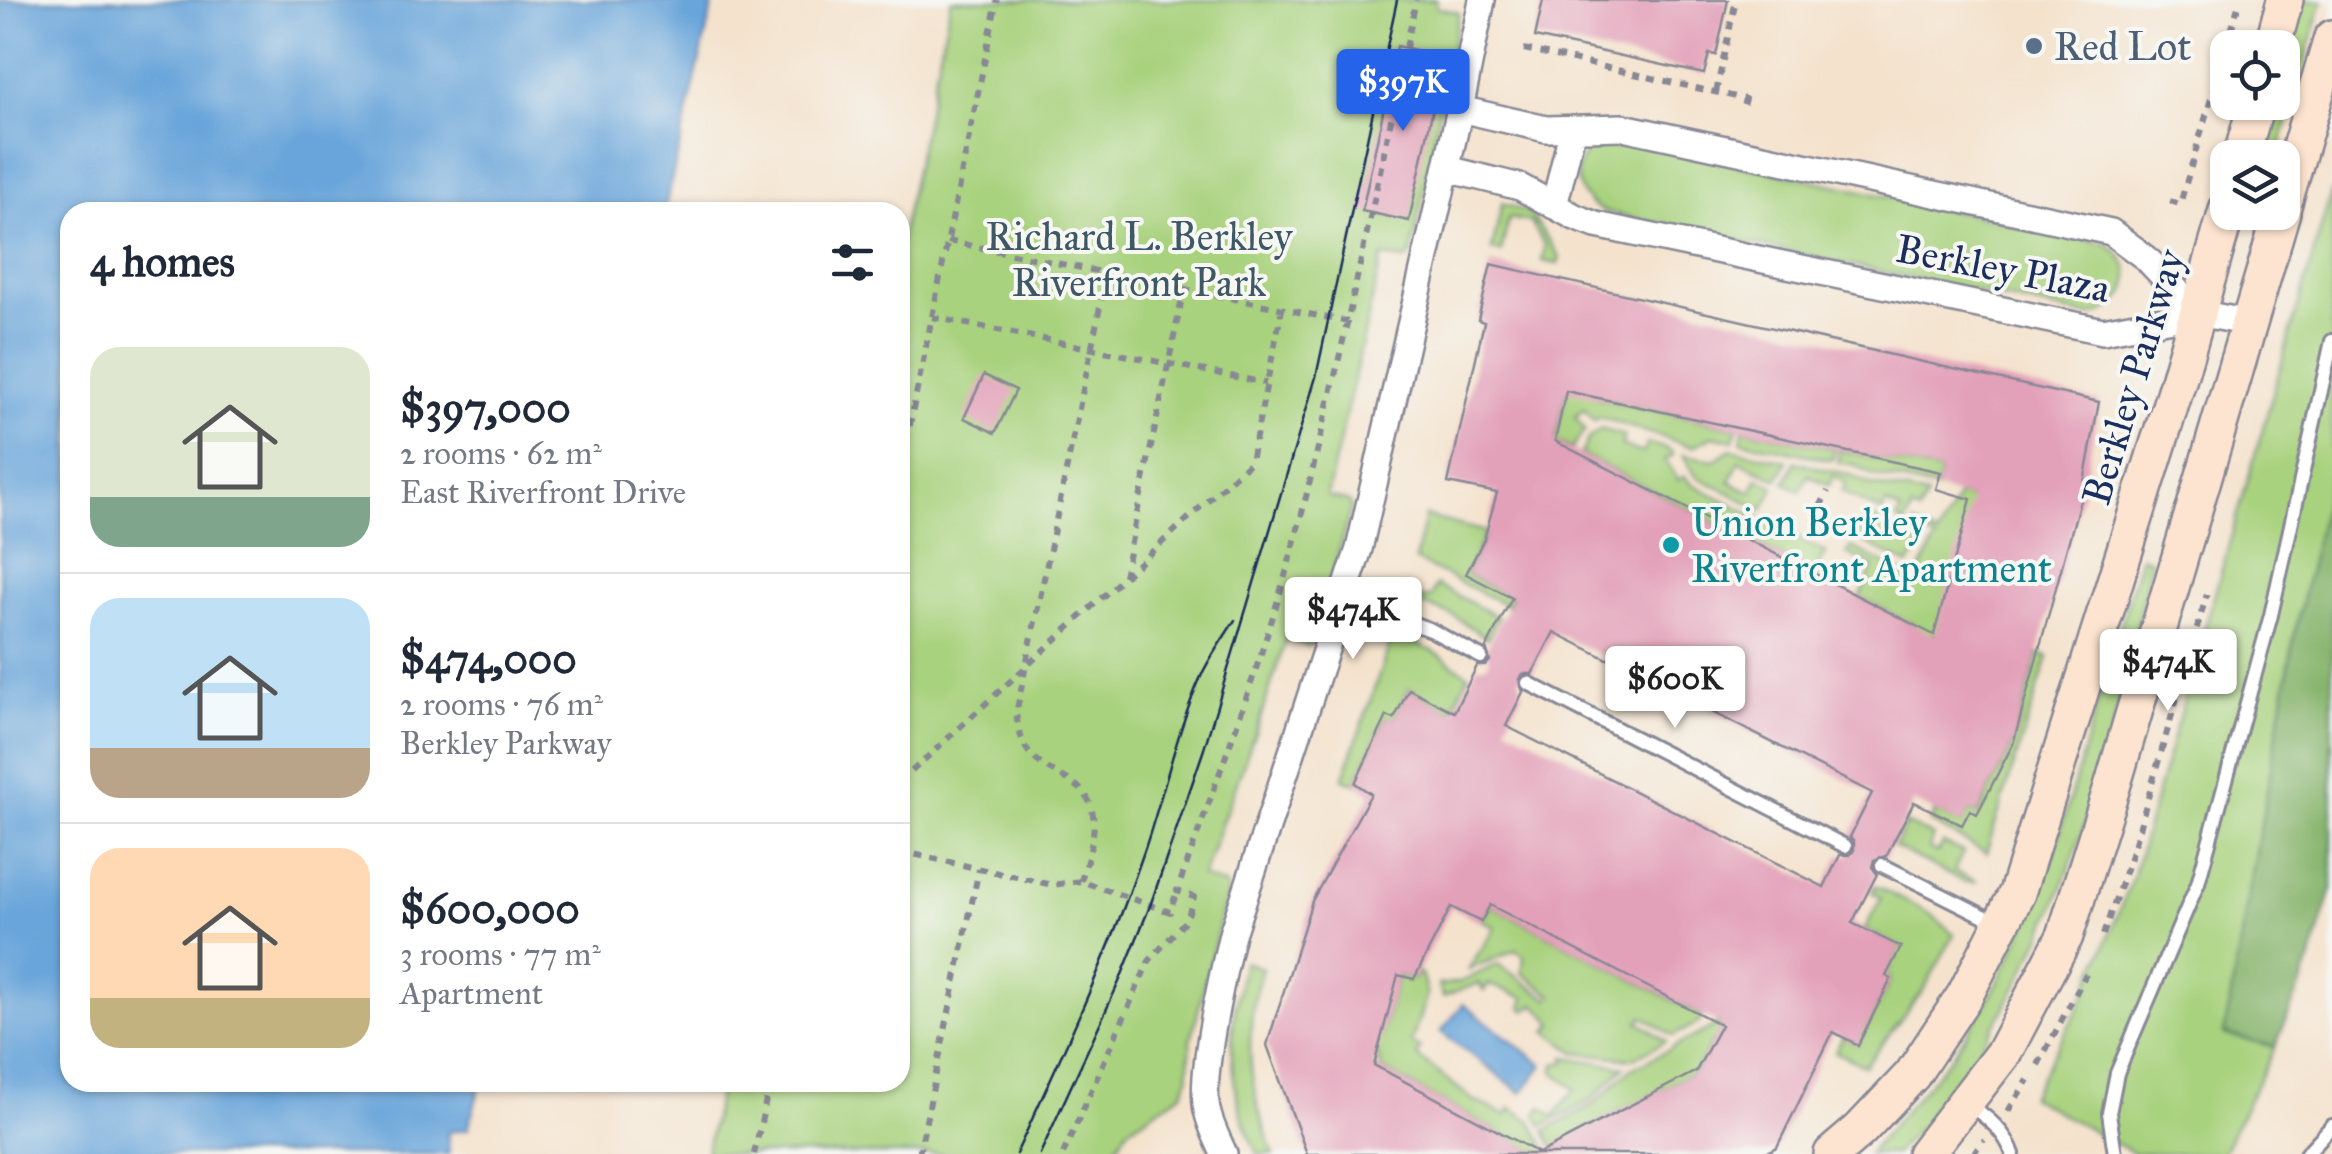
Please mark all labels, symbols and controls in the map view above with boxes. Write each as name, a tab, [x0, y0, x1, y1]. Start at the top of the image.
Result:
place label: Red Lot	[2054, 22, 2191, 71]
map controls	[2210, 30, 2300, 230]
button: locate	[2210, 30, 2300, 120]
marker: Red Lot	[2023, 35, 2045, 57]
pin: $397K	[1333, 49, 1473, 134]
text: $397K	[1359, 62, 1447, 101]
button: layers	[2210, 140, 2300, 230]
park label: Richard L. Berkley Riverfront Park	[985, 212, 1294, 307]
street label: Berkley Plaza	[1892, 224, 2114, 313]
icon: filters	[825, 235, 880, 290]
text: 4 homes	[90, 236, 235, 288]
street label: Berkley Parkway	[2071, 242, 2196, 511]
text: $397,000	[400, 382, 571, 434]
icon: home	[170, 387, 290, 507]
text: 2 rooms · 62 m²	[400, 434, 602, 473]
text: East Riverfront Drive	[400, 473, 686, 512]
place label: Union Berkley Riverfront Apartment	[1691, 498, 2052, 593]
marker: Union Berkley Riverfront Apartment	[1660, 534, 1682, 556]
pin: $474K	[1283, 577, 1423, 662]
text: $474K	[1307, 590, 1399, 629]
pin: $474K	[2098, 629, 2238, 714]
text: $474,000	[400, 633, 577, 685]
icon: home	[170, 638, 290, 758]
text: $474K	[2122, 642, 2214, 681]
pin: $600K	[1605, 646, 1745, 731]
text: $600K	[1627, 659, 1723, 698]
text: 2 rooms · 76 m²	[400, 685, 603, 724]
text: Berkley Parkway	[400, 724, 612, 763]
text: $600,000	[400, 883, 580, 935]
icon: home	[170, 888, 290, 1008]
text: 3 rooms · 77 m²	[400, 935, 601, 974]
text: Apartment	[400, 974, 543, 1013]

